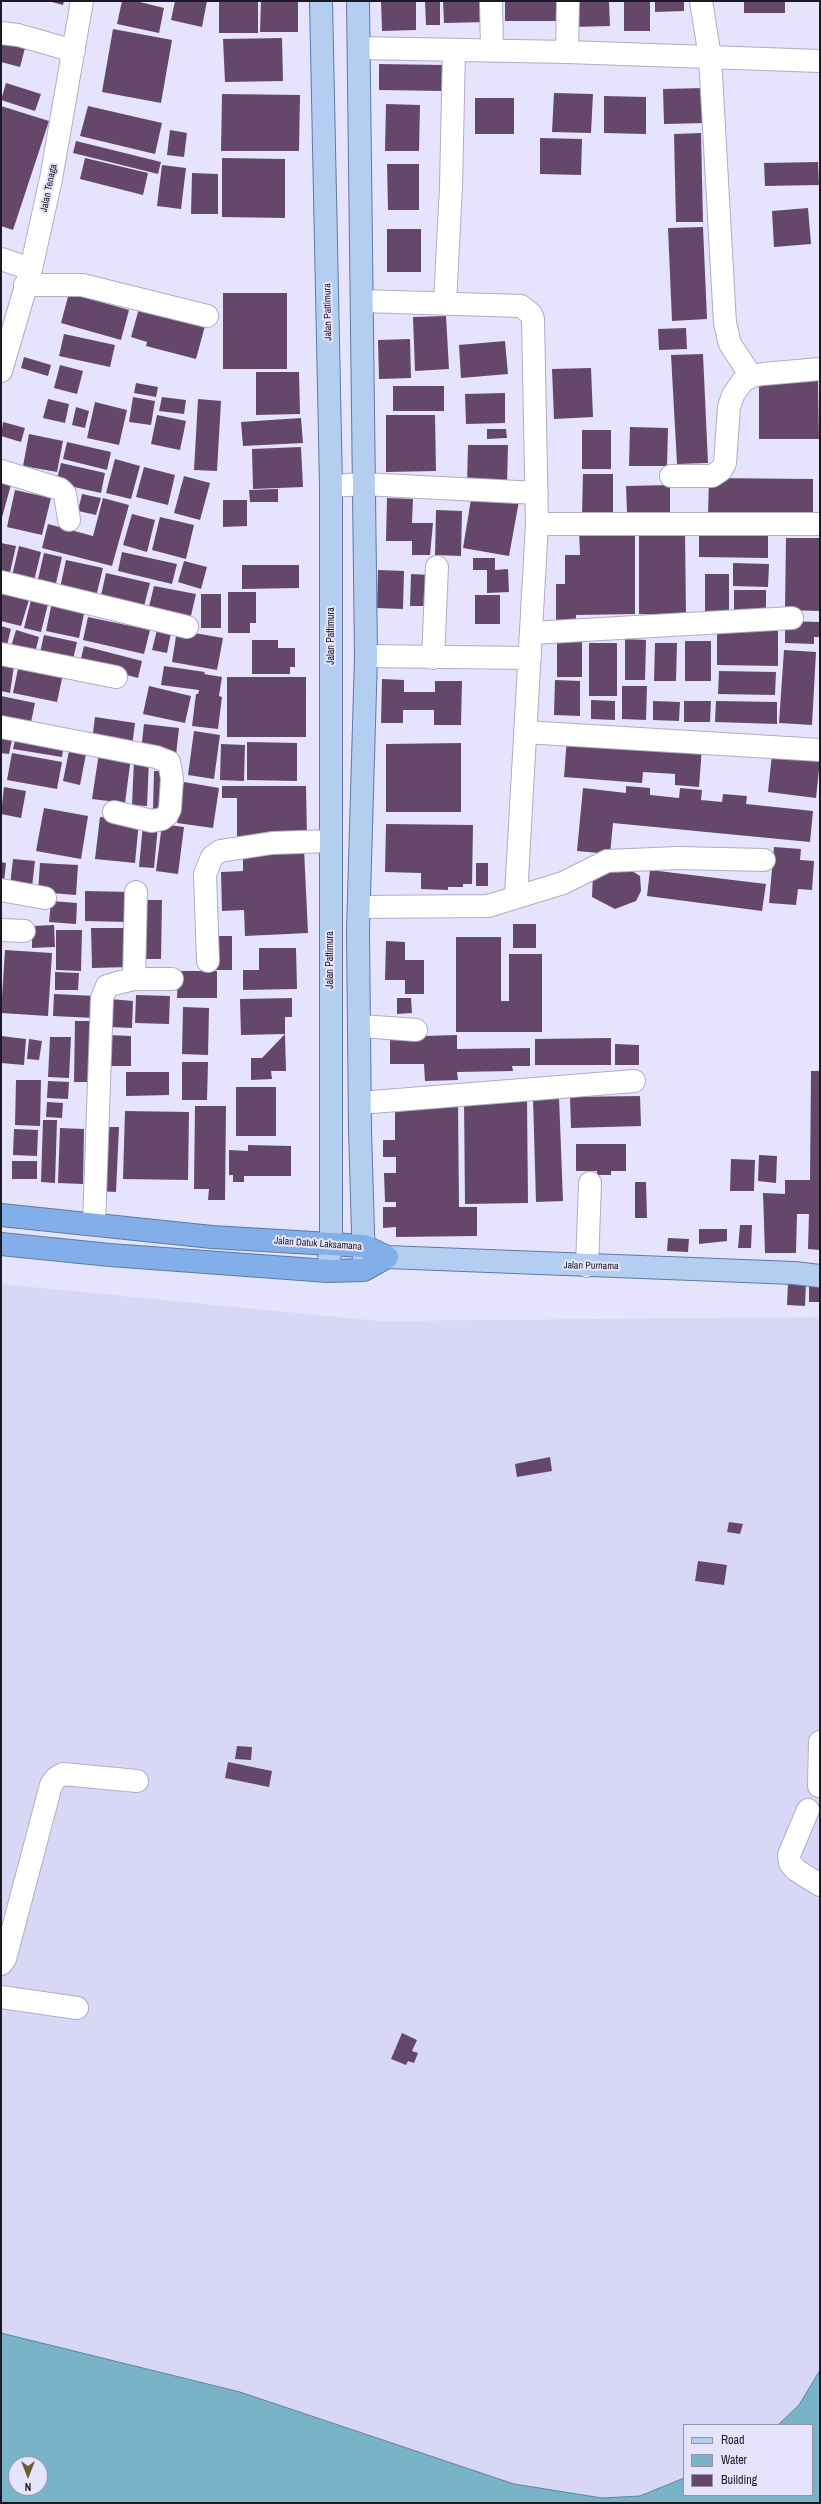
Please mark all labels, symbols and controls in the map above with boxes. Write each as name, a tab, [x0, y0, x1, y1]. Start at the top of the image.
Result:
street label: Jalan Tenaga	[38, 163, 60, 213]
street label: Jalan Pattimura	[321, 283, 335, 341]
street label: Jalan Pattimura	[325, 607, 337, 665]
street label: Jalan Pattimura	[324, 931, 336, 989]
street label: Jalan Datuk Laksamana	[274, 1235, 362, 1253]
street label: Jalan Purnama	[563, 1260, 619, 1272]
legend	[683, 2424, 813, 2496]
text: Road	[721, 2432, 745, 2448]
text: Water	[721, 2452, 747, 2468]
north arrow	[8, 2456, 48, 2496]
text: Building	[721, 2472, 757, 2488]
text: N	[25, 2480, 31, 2494]

